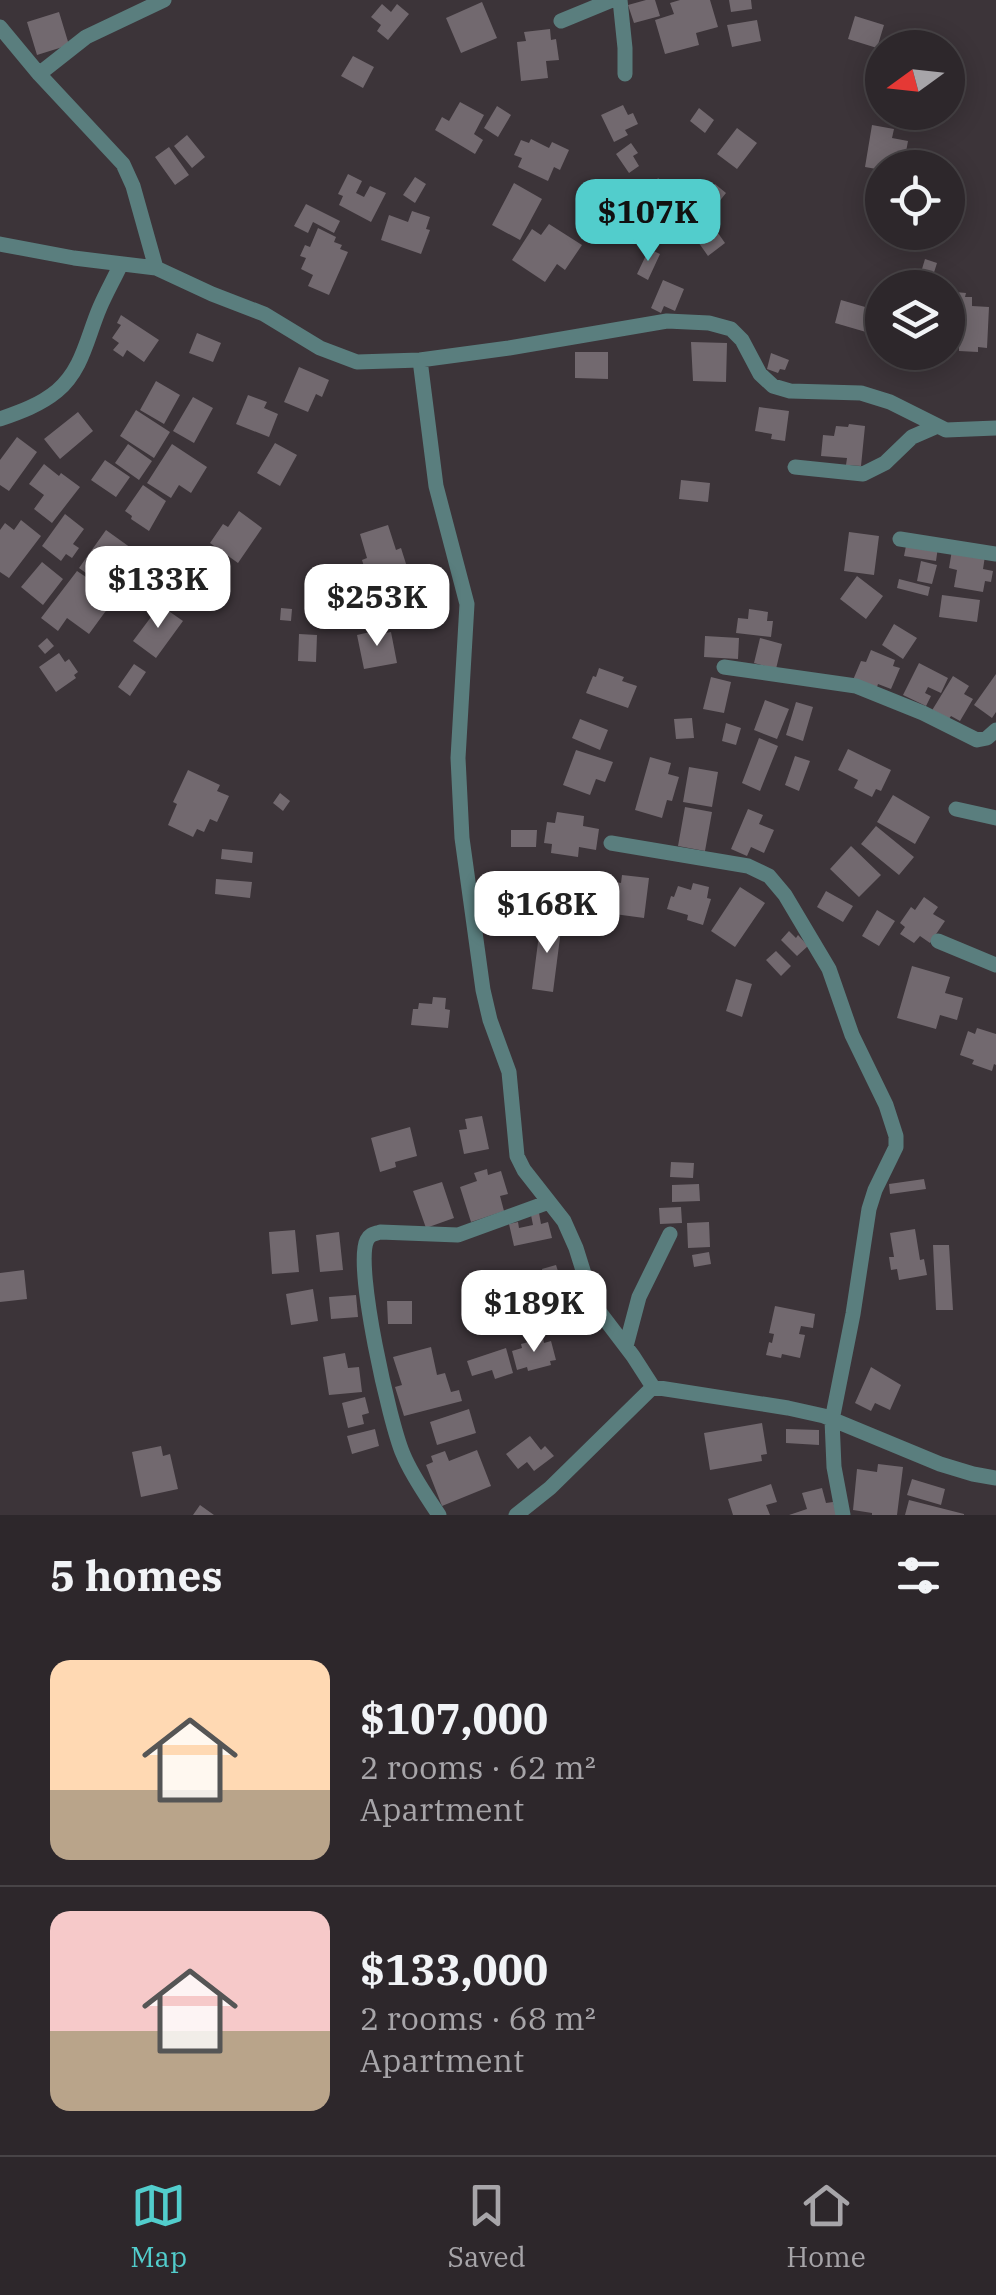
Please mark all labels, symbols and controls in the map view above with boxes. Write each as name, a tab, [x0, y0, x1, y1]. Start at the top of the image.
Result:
north arrow	[865, 30, 965, 130]
map controls	[865, 30, 965, 370]
button: locate	[865, 150, 965, 250]
pin: $107K	[578, 179, 718, 264]
text: $107K	[597, 190, 699, 232]
button: layers	[865, 270, 965, 370]
pin: $133K	[88, 546, 228, 631]
text: $133K	[107, 557, 209, 599]
pin: $253K	[307, 564, 447, 649]
text: $253K	[326, 575, 428, 617]
pin: $168K	[477, 871, 617, 956]
text: $168K	[496, 882, 598, 924]
pin: $189K	[464, 1270, 604, 1355]
text: $189K	[483, 1281, 585, 1323]
text: 5 homes	[50, 1548, 223, 1603]
icon: filters	[891, 1548, 946, 1603]
text: $107,000	[360, 1691, 548, 1746]
icon: home	[130, 1700, 250, 1820]
text: 2 rooms · 62 m²	[360, 1746, 596, 1788]
text: Apartment	[360, 1788, 524, 1830]
text: $133,000	[360, 1942, 548, 1997]
icon: home	[130, 1951, 250, 2071]
text: 2 rooms · 68 m²	[360, 1997, 596, 2039]
text: Apartment	[360, 2039, 524, 2081]
tab: Map	[130, 2178, 187, 2275]
tab: Saved	[447, 2178, 526, 2275]
tab: Home	[786, 2178, 866, 2275]

